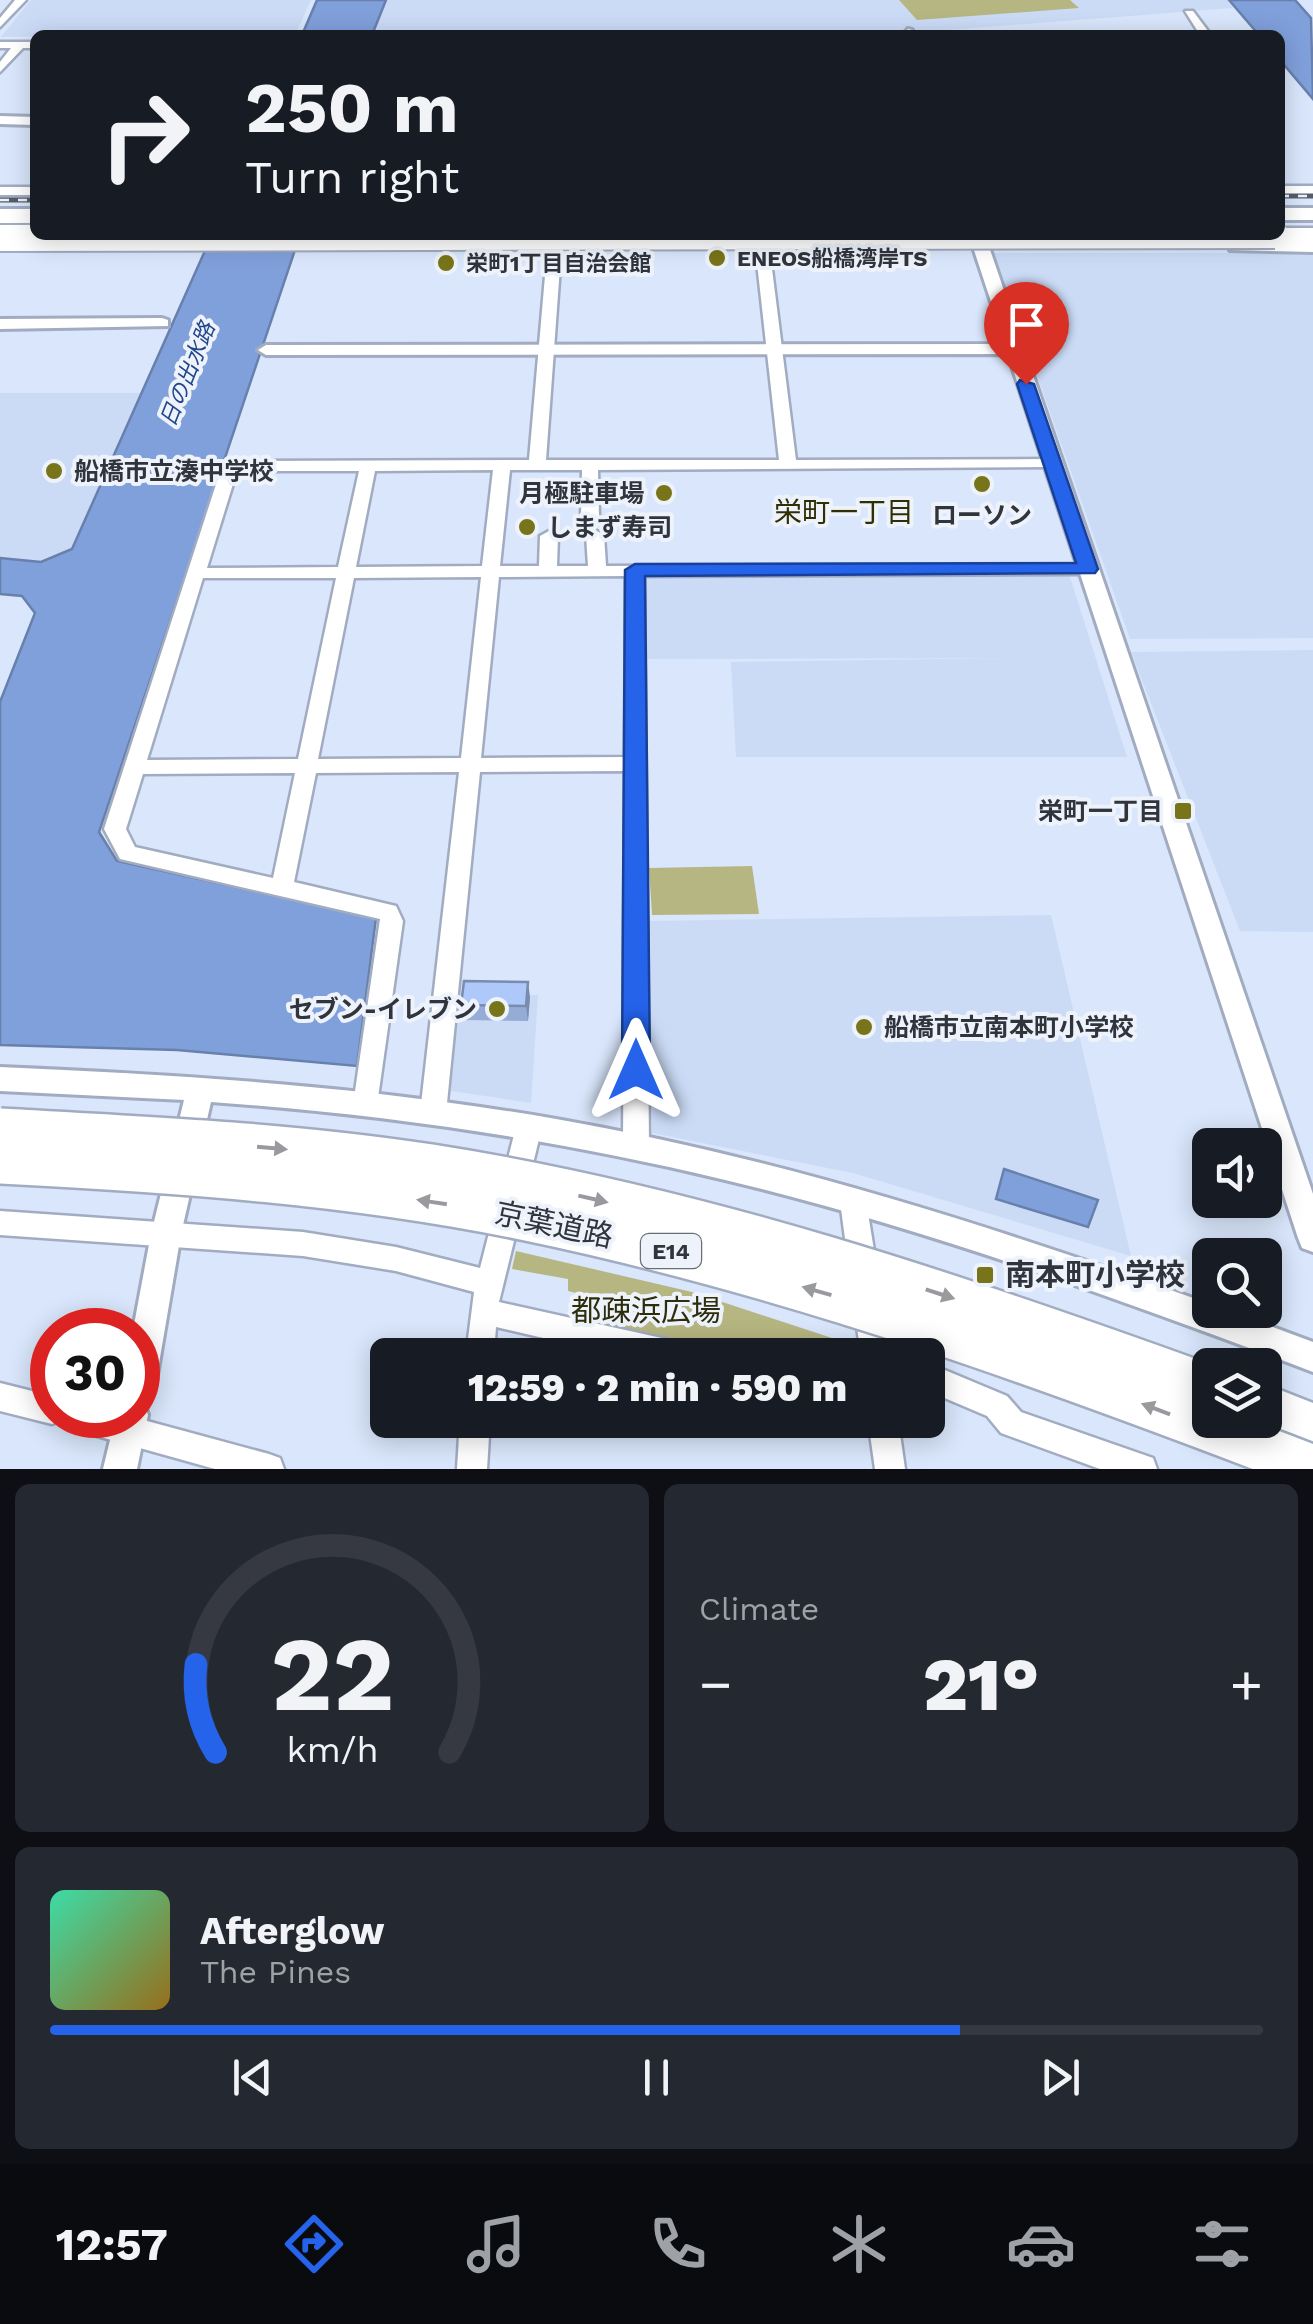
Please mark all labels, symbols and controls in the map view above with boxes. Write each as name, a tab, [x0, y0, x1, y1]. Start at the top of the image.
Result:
text: 250 m	[245, 67, 459, 149]
icon: right	[80, 70, 210, 200]
text: Turn right	[245, 151, 459, 204]
place label: ENEOS船橋湾岸TS	[737, 246, 928, 271]
marker: ENEOS船橋湾岸TS	[706, 247, 728, 269]
place label: 栄町1丁目自治会館	[466, 251, 651, 276]
marker: 栄町1丁目自治会館	[435, 252, 457, 274]
pin	[984, 282, 1069, 385]
icon: arrive	[999, 297, 1054, 352]
water label: 日の出水路	[155, 317, 220, 430]
place label: 船橋市立湊中学校	[74, 457, 274, 486]
marker: 船橋市立湊中学校	[43, 460, 65, 482]
marker: ローソン	[971, 473, 993, 495]
place label: 月極駐車場	[519, 479, 644, 508]
marker: 月極駐車場	[653, 482, 675, 504]
district label: 栄町一丁目	[774, 496, 914, 529]
place label: ローソン	[932, 501, 1032, 530]
place label: しまず寿司	[547, 513, 672, 542]
marker: しまず寿司	[516, 516, 538, 538]
place label: 栄町一丁目	[1038, 797, 1163, 826]
marker: 栄町一丁目	[1172, 800, 1194, 822]
place label: セブン-イレブン	[289, 995, 477, 1024]
marker: セブン-イレブン	[486, 998, 508, 1020]
place label: 船橋市立南本町小学校	[884, 1013, 1134, 1042]
marker: 船橋市立南本町小学校	[853, 1016, 875, 1038]
position arrow	[584, 1018, 688, 1122]
map controls	[1192, 1128, 1282, 1438]
button: sound	[1192, 1128, 1282, 1218]
one-way arrow	[257, 1140, 288, 1156]
one-way arrow	[578, 1192, 609, 1207]
one-way arrow	[416, 1194, 447, 1209]
street label: 京葉道路	[492, 1195, 616, 1254]
road number: E14	[641, 1234, 701, 1268]
button: search	[1192, 1238, 1282, 1328]
place label: 南本町小学校	[1005, 1257, 1185, 1292]
marker: 南本町小学校	[974, 1264, 996, 1286]
one-way arrow	[801, 1282, 832, 1298]
one-way arrow	[925, 1287, 955, 1302]
park label: 都疎浜広場	[571, 1293, 721, 1328]
speed limit sign: 30	[30, 1308, 160, 1438]
button: layers	[1192, 1348, 1282, 1438]
text: 12:59 · 2 min · 590 m	[468, 1366, 847, 1410]
one-way arrow	[1141, 1401, 1171, 1416]
text: Climate	[699, 1590, 819, 1628]
text: 22	[270, 1613, 394, 1735]
text: 21°	[923, 1640, 1039, 1728]
text: −	[699, 1652, 732, 1716]
text: +	[1230, 1652, 1263, 1716]
text: km/h	[286, 1729, 378, 1771]
text: Afterglow	[200, 1909, 385, 1953]
text: The Pines	[200, 1953, 351, 1991]
icon: previous	[225, 2050, 280, 2105]
icon: pause	[629, 2050, 684, 2105]
icon: next	[1033, 2050, 1088, 2105]
icon: directions	[279, 2209, 349, 2279]
icon: music	[461, 2209, 531, 2279]
icon: phone	[643, 2209, 713, 2279]
icon: climate	[824, 2209, 894, 2279]
icon: car	[1006, 2209, 1076, 2279]
icon: filters	[1187, 2209, 1257, 2279]
text: 12:57	[56, 2218, 168, 2271]

